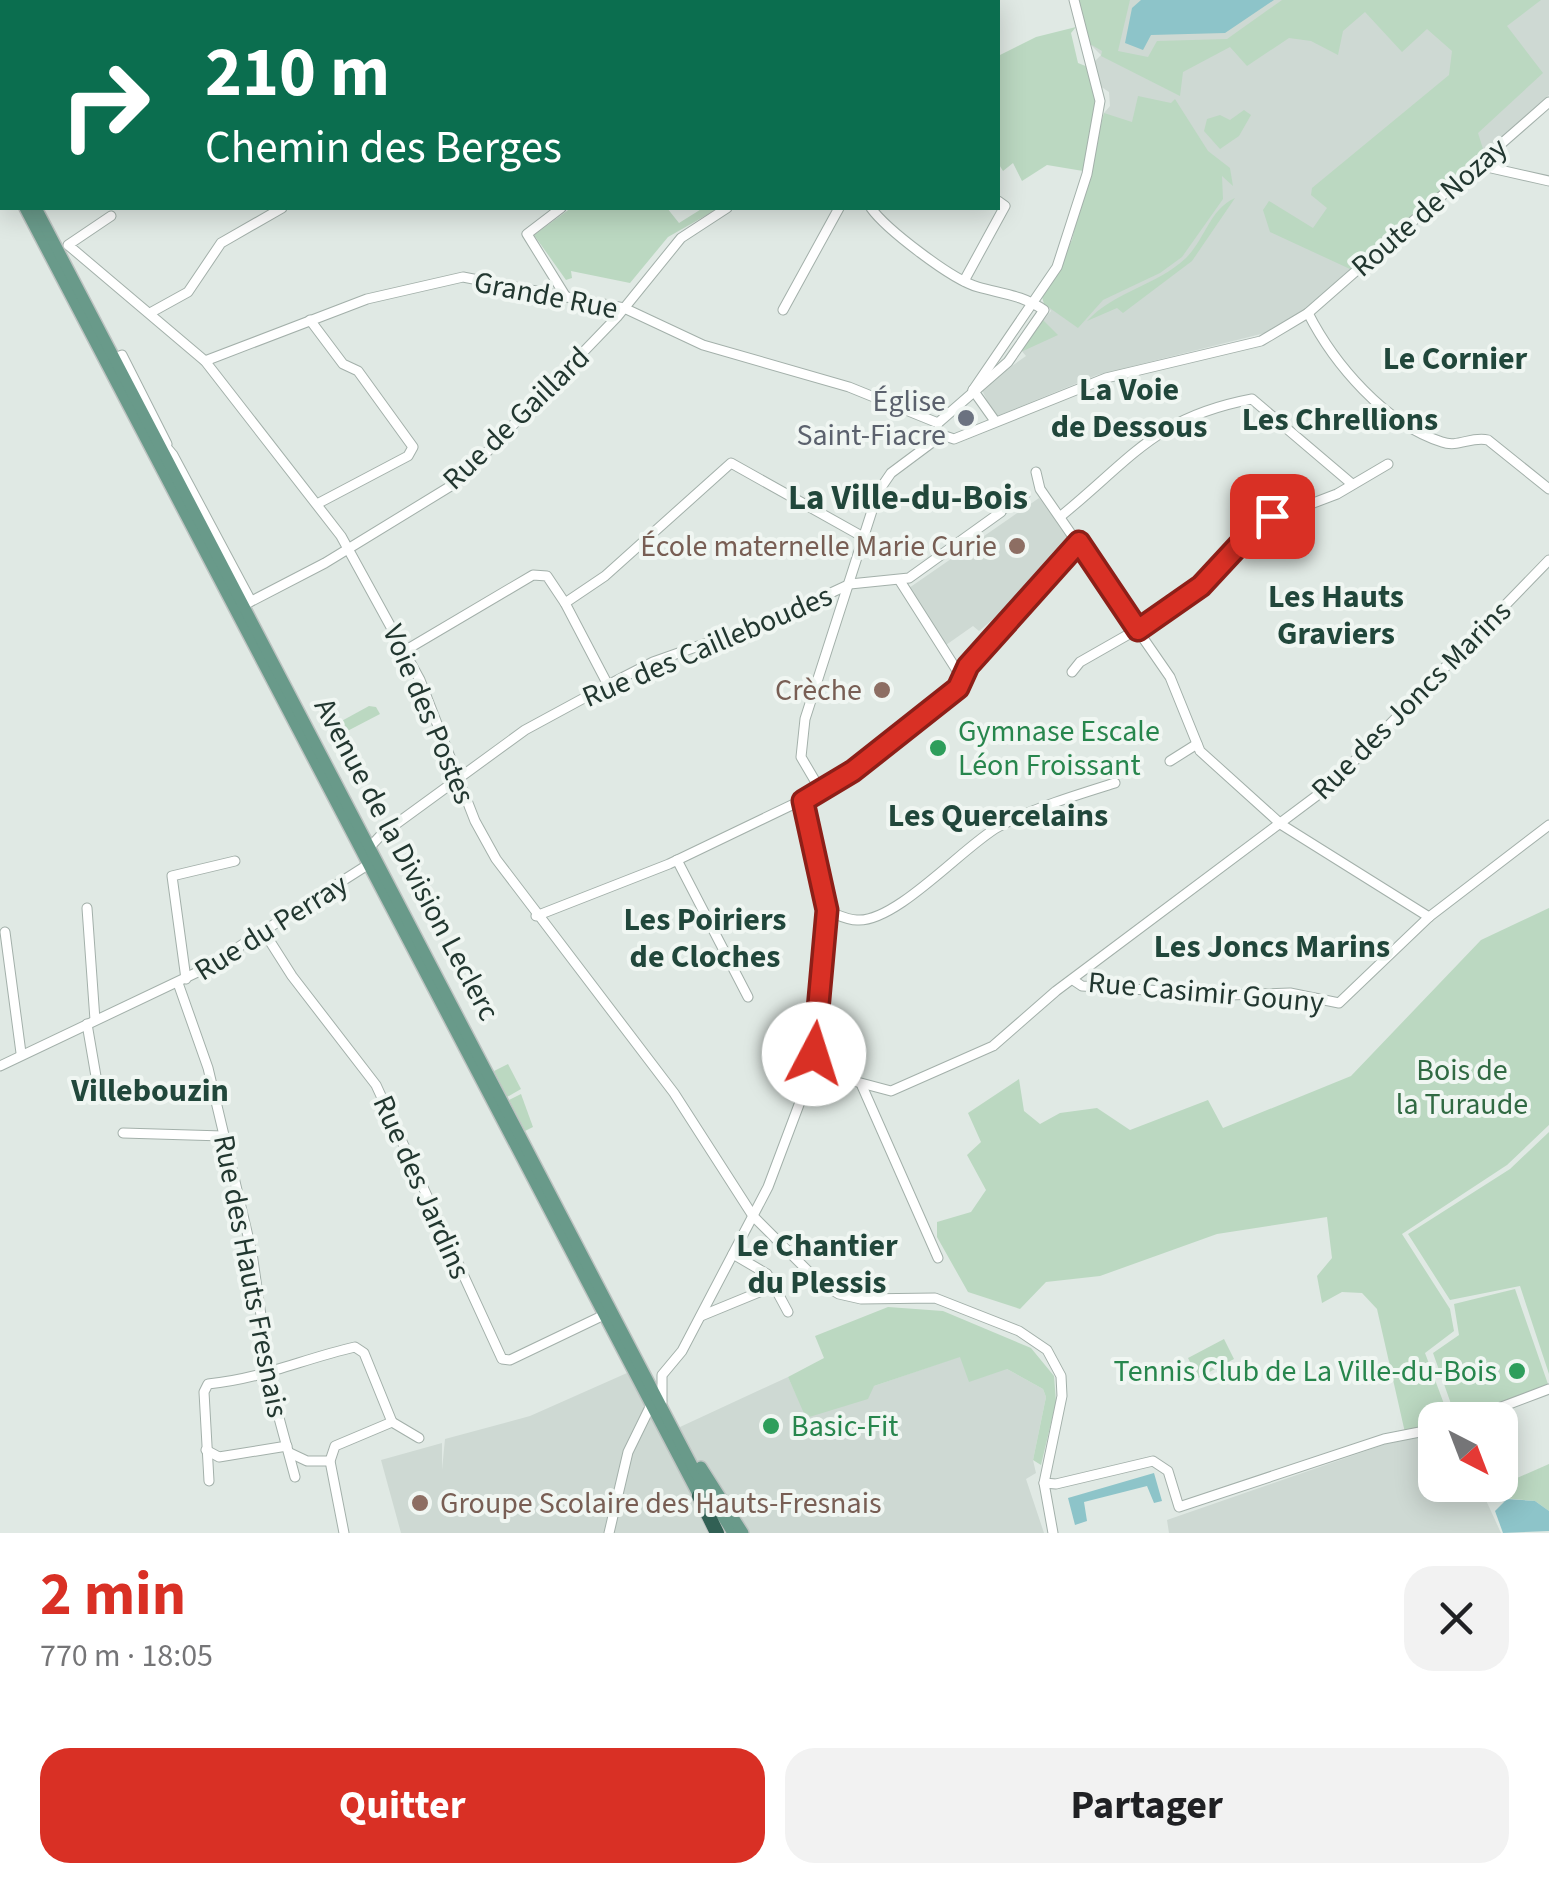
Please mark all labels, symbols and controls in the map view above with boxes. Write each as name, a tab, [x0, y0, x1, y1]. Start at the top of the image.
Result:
text: 210 m	[205, 23, 390, 123]
icon: right	[40, 40, 170, 170]
text: Chemin des Berges	[205, 116, 562, 180]
street label: Route de Nozay	[1342, 127, 1517, 287]
street label: Grande Rue	[470, 261, 621, 330]
district label: Le Cornier	[1383, 336, 1528, 382]
street label: Rue de Gaillard	[433, 337, 600, 500]
district label: La Voie de Dessous	[1051, 367, 1207, 450]
place label: Église Saint-Fiacre	[796, 380, 946, 457]
district label: Les Chrellions	[1242, 397, 1438, 443]
marker: Église Saint-Fiacre	[955, 407, 977, 429]
district label: La Ville-du-Bois	[788, 473, 1028, 523]
pin	[1230, 474, 1315, 559]
icon: arrive	[1245, 489, 1300, 544]
place label: École maternelle Marie Curie	[640, 525, 997, 568]
marker: École maternelle Marie Curie	[1006, 535, 1028, 557]
street label: Rue des Cailleboudes	[576, 574, 839, 719]
district label: Les Hauts Graviers	[1268, 574, 1404, 657]
street label: Rue des Joncs Marins	[1302, 591, 1521, 810]
street label: Voie des Postes	[371, 618, 486, 811]
place label: Crèche	[775, 669, 862, 712]
marker: Crèche	[871, 679, 893, 701]
street label: Avenue de la Division Leclerc	[303, 690, 510, 1028]
place label: Gymnase Escale Léon Froissant	[958, 710, 1160, 787]
marker: Gymnase Escale Léon Froissant	[927, 737, 949, 759]
district label: Les Quercelains	[888, 793, 1108, 839]
street label: Rue du Perray	[186, 863, 356, 992]
district label: Les Poiriers de Cloches	[623, 897, 787, 980]
district label: Les Joncs Marins	[1154, 924, 1390, 970]
street label: Rue Casimir Gouny	[1086, 961, 1326, 1024]
position arrow	[762, 1002, 866, 1106]
park label: Bois de la Turaude	[1396, 1049, 1528, 1126]
district label: Villebouzin	[70, 1068, 229, 1114]
street label: Rue des Jardins	[362, 1088, 481, 1286]
street label: Rue des Hauts Fresnais	[202, 1131, 299, 1421]
district label: Le Chantier du Plessis	[736, 1223, 898, 1306]
place label: Tennis Club de La Ville-du-Bois	[1114, 1350, 1497, 1393]
marker: Tennis Club de La Ville-du-Bois	[1506, 1360, 1528, 1382]
north arrow	[1418, 1402, 1518, 1502]
map controls	[1418, 1402, 1518, 1502]
place label: Basic-Fit	[791, 1405, 898, 1448]
marker: Basic-Fit	[760, 1415, 782, 1437]
place label: Groupe Scolaire des Hauts-Fresnais	[440, 1482, 882, 1525]
marker: Groupe Scolaire des Hauts-Fresnais	[409, 1492, 431, 1514]
text: 2 min	[40, 1553, 186, 1638]
button: close	[1404, 1566, 1509, 1671]
text: 770 m · 18:05	[40, 1633, 213, 1679]
button: Quitter	[40, 1748, 765, 1863]
button: Partager	[785, 1748, 1509, 1863]

